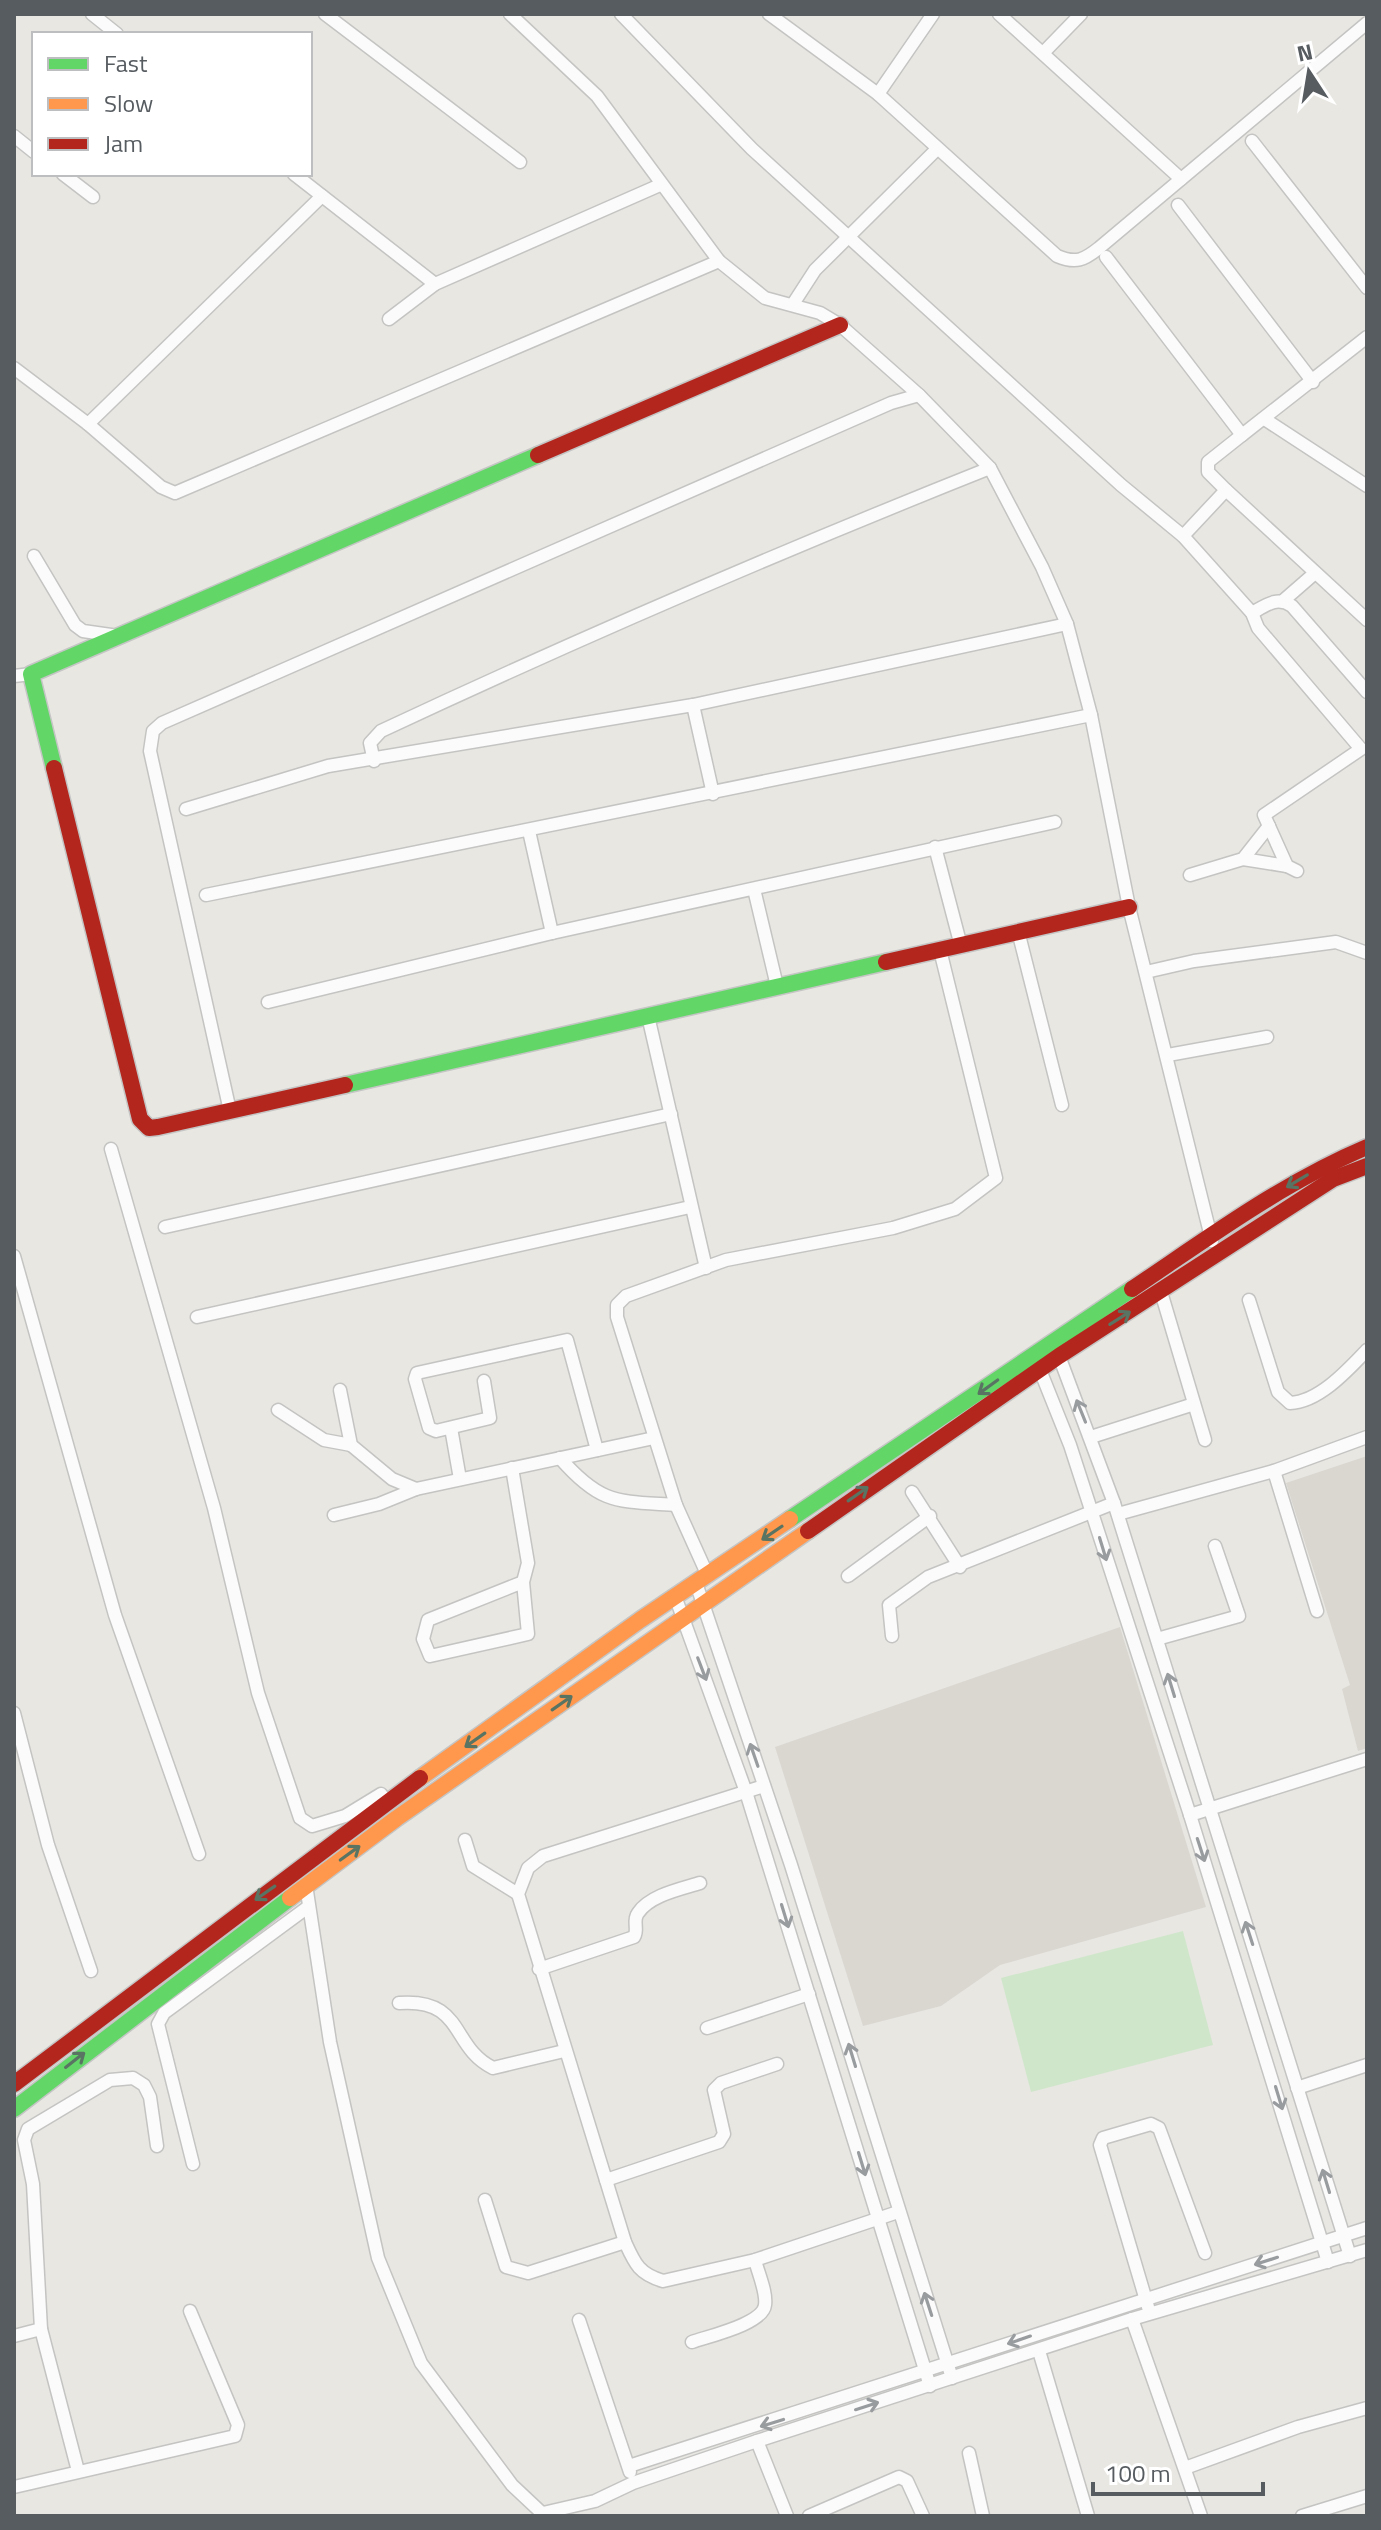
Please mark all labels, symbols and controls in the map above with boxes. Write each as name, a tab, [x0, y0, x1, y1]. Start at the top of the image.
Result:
legend	[32, 32, 312, 176]
north arrow	[1269, 32, 1349, 112]
text: N	[1294, 34, 1316, 71]
text: Fast	[104, 45, 148, 81]
text: Slow	[104, 85, 153, 121]
text: Jam	[104, 125, 143, 161]
one-way arrow	[1286, 1173, 1309, 1189]
one-way arrow	[1108, 1309, 1131, 1325]
one-way arrow	[977, 1379, 999, 1396]
one-way arrow	[1073, 1399, 1087, 1424]
one-way arrow	[847, 1486, 869, 1502]
one-way arrow	[762, 1525, 784, 1541]
one-way arrow	[1096, 1536, 1111, 1562]
one-way arrow	[696, 1657, 710, 1681]
one-way arrow	[1163, 1673, 1177, 1698]
one-way arrow	[551, 1695, 573, 1711]
one-way arrow	[465, 1731, 486, 1748]
one-way arrow	[745, 1743, 760, 1768]
one-way arrow	[1194, 1836, 1209, 1862]
one-way arrow	[338, 1845, 360, 1861]
one-way arrow	[254, 1885, 276, 1901]
one-way arrow	[778, 1902, 793, 1928]
one-way arrow	[1240, 1921, 1255, 1946]
one-way arrow	[843, 2043, 858, 2068]
one-way arrow	[63, 2051, 85, 2068]
one-way arrow	[1272, 2085, 1287, 2110]
one-way arrow	[856, 2151, 871, 2176]
one-way arrow	[1318, 2169, 1333, 2195]
one-way arrow	[1254, 2254, 1279, 2269]
one-way arrow	[920, 2292, 935, 2317]
one-way arrow	[1006, 2334, 1031, 2349]
one-way arrow	[853, 2398, 879, 2413]
one-way arrow	[760, 2416, 785, 2431]
scale bar	[1093, 2446, 1263, 2496]
text: 100 m	[1105, 2455, 1171, 2491]

